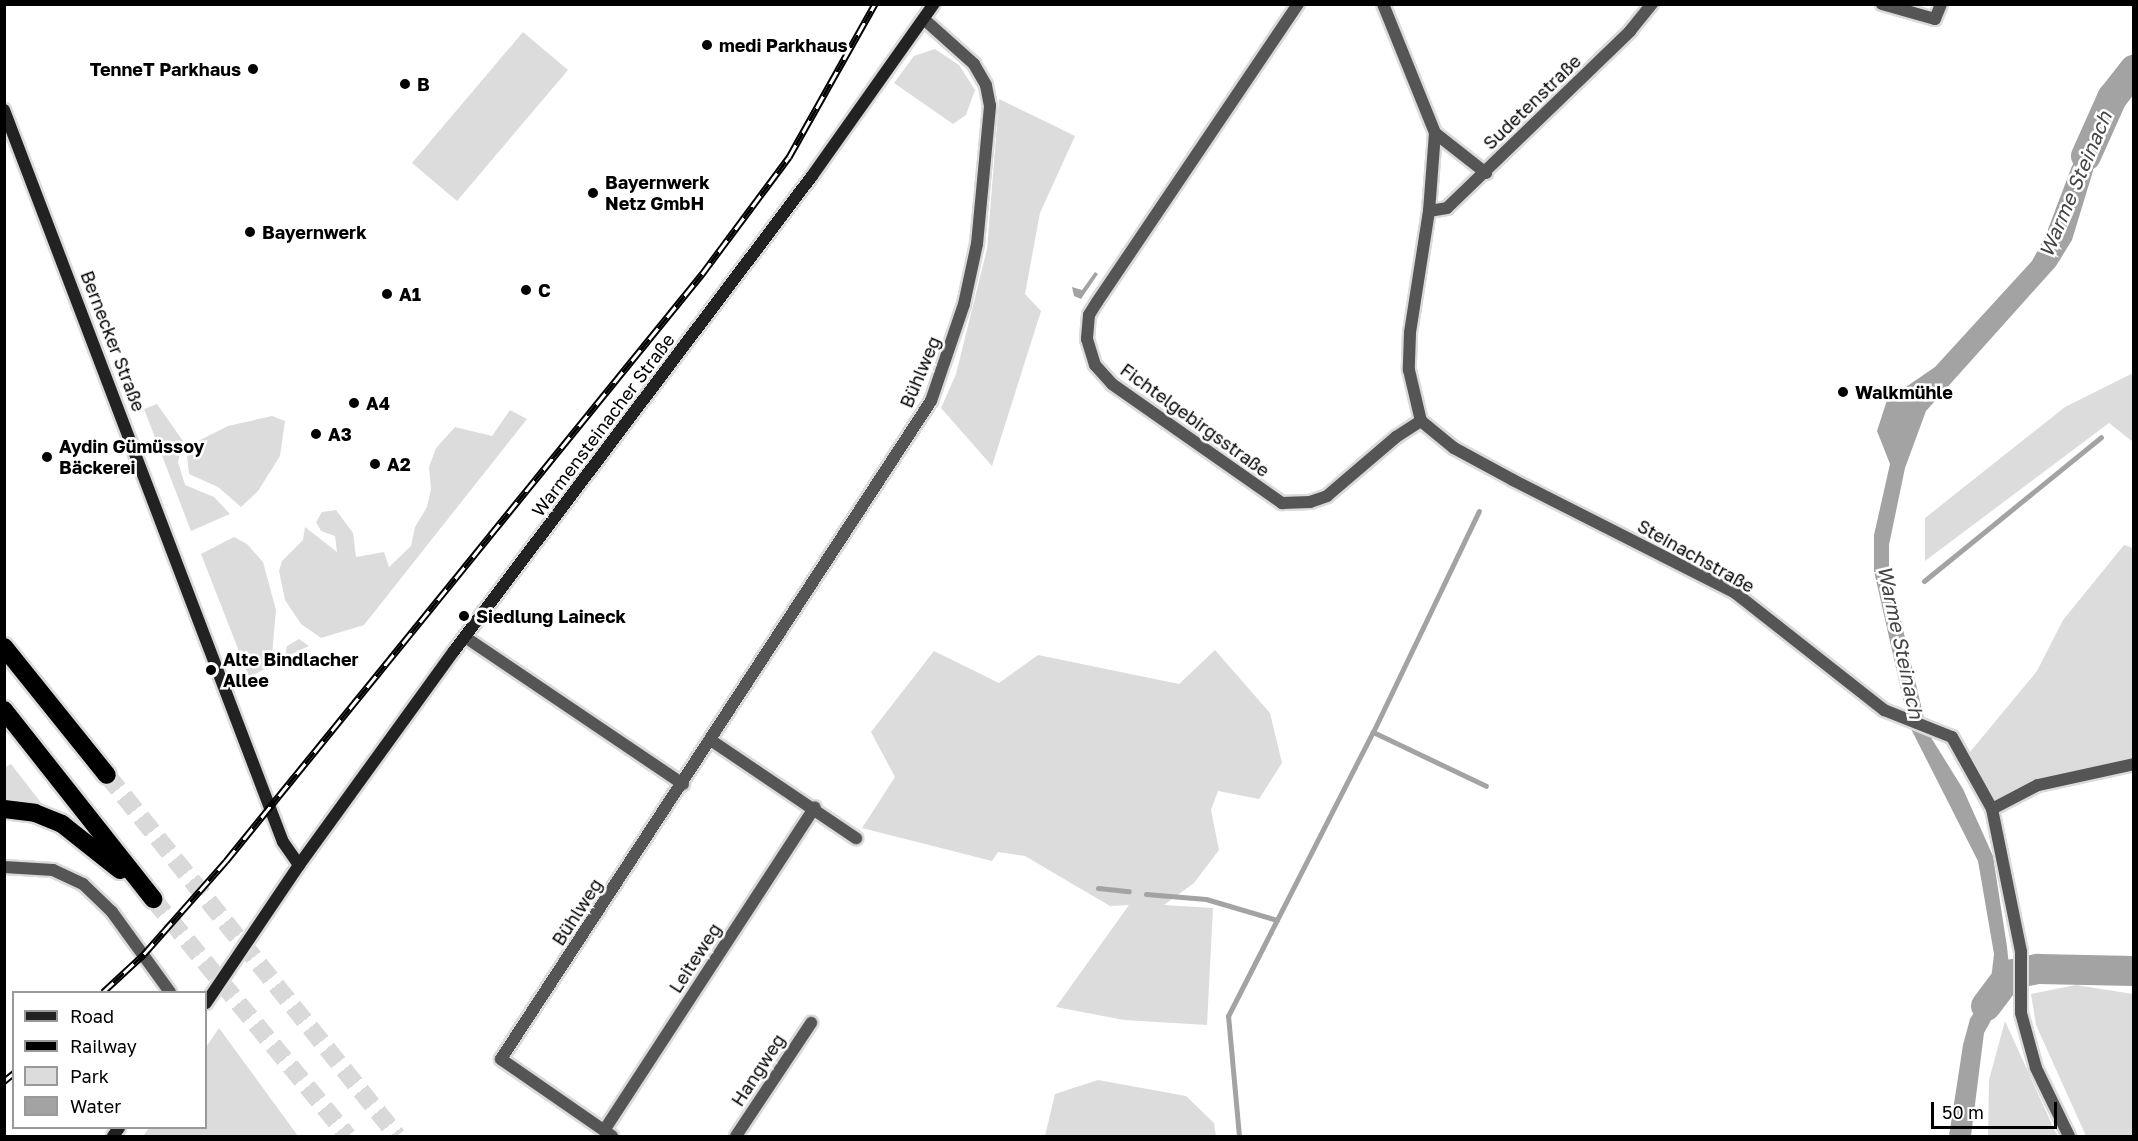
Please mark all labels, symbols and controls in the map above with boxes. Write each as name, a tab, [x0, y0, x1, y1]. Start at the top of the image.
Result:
place label: medi Parkhaus	[719, 34, 848, 56]
marker: medi Parkhaus	[700, 38, 714, 52]
street label: Sudetenstraße	[1479, 50, 1585, 154]
place label: TenneT Parkhaus	[90, 58, 241, 80]
marker: TenneT Parkhaus	[246, 62, 260, 76]
place label: B	[417, 73, 430, 95]
marker: B	[398, 77, 412, 91]
water label: Warme Steinach	[2033, 108, 2117, 260]
place label: Bayernwerk Netz GmbH	[605, 172, 710, 214]
marker: Bayernwerk Netz GmbH	[586, 186, 600, 200]
place label: Bayernwerk	[262, 221, 367, 243]
marker: Bayernwerk	[243, 225, 257, 239]
street label: Bernecker Straße	[76, 268, 150, 414]
place label: C	[538, 279, 551, 301]
place label: A1	[399, 283, 421, 305]
marker: C	[519, 283, 533, 297]
marker: A1	[380, 287, 394, 301]
street label: Warmensteinacher Straße	[527, 329, 679, 521]
street label: Bühlweg	[895, 333, 945, 411]
street label: Fichtelgebirgsstraße	[1116, 359, 1274, 481]
place label: Walkmühle	[1855, 381, 1953, 403]
marker: Walkmühle	[1836, 385, 1850, 399]
place label: A4	[366, 392, 390, 414]
marker: A4	[347, 396, 361, 410]
place label: A3	[328, 423, 352, 445]
marker: A3	[309, 427, 323, 441]
place label: Aydin Gümüssoy Bäckerei	[59, 436, 204, 478]
marker: Aydin Gümüssoy Bäckerei	[40, 450, 54, 464]
place label: A2	[387, 453, 411, 475]
marker: A2	[368, 457, 382, 471]
street label: Steinachstraße	[1634, 515, 1758, 597]
water label: Warme Steinach	[1873, 563, 1929, 721]
place label: Siedlung Laineck	[476, 605, 626, 627]
marker: Siedlung Laineck	[457, 609, 471, 623]
place label: Alte Bindlacher Allee	[223, 649, 359, 692]
marker: Alte Bindlacher Allee	[204, 663, 218, 677]
street label: Bühlweg	[547, 874, 607, 950]
street label: Leiteweg	[665, 919, 725, 997]
legend	[12, 991, 207, 1129]
text: Road	[70, 1005, 114, 1027]
street label: Hangweg	[727, 1030, 789, 1110]
text: Railway	[70, 1035, 137, 1057]
text: Park	[70, 1065, 109, 1087]
scale bar	[1934, 1090, 2060, 1128]
text: Water	[70, 1095, 121, 1117]
text: 50 m	[1942, 1101, 1984, 1123]

